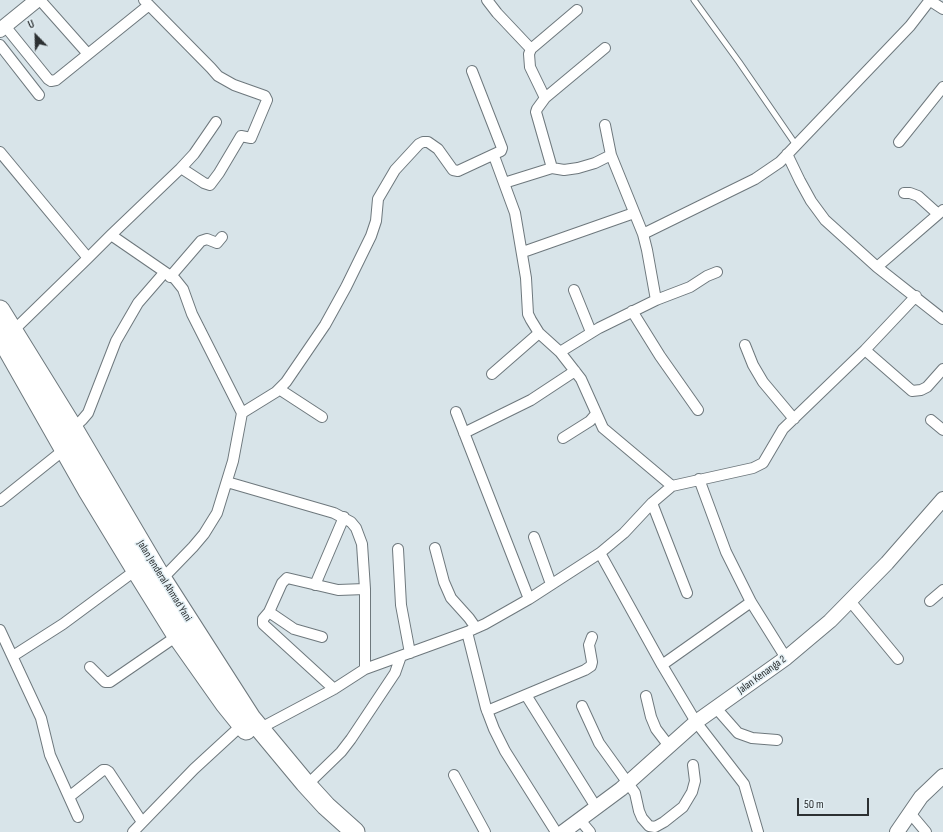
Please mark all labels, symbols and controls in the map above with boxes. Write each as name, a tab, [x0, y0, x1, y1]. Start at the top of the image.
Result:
north arrow	[16, 16, 56, 56]
text: U	[26, 17, 36, 32]
street label: Jalan Jenderal Ahmad Yani	[134, 538, 194, 624]
street label: Jalan Kenanga 2	[735, 653, 789, 697]
scale bar	[799, 790, 871, 816]
text: 50 m	[804, 797, 824, 812]

